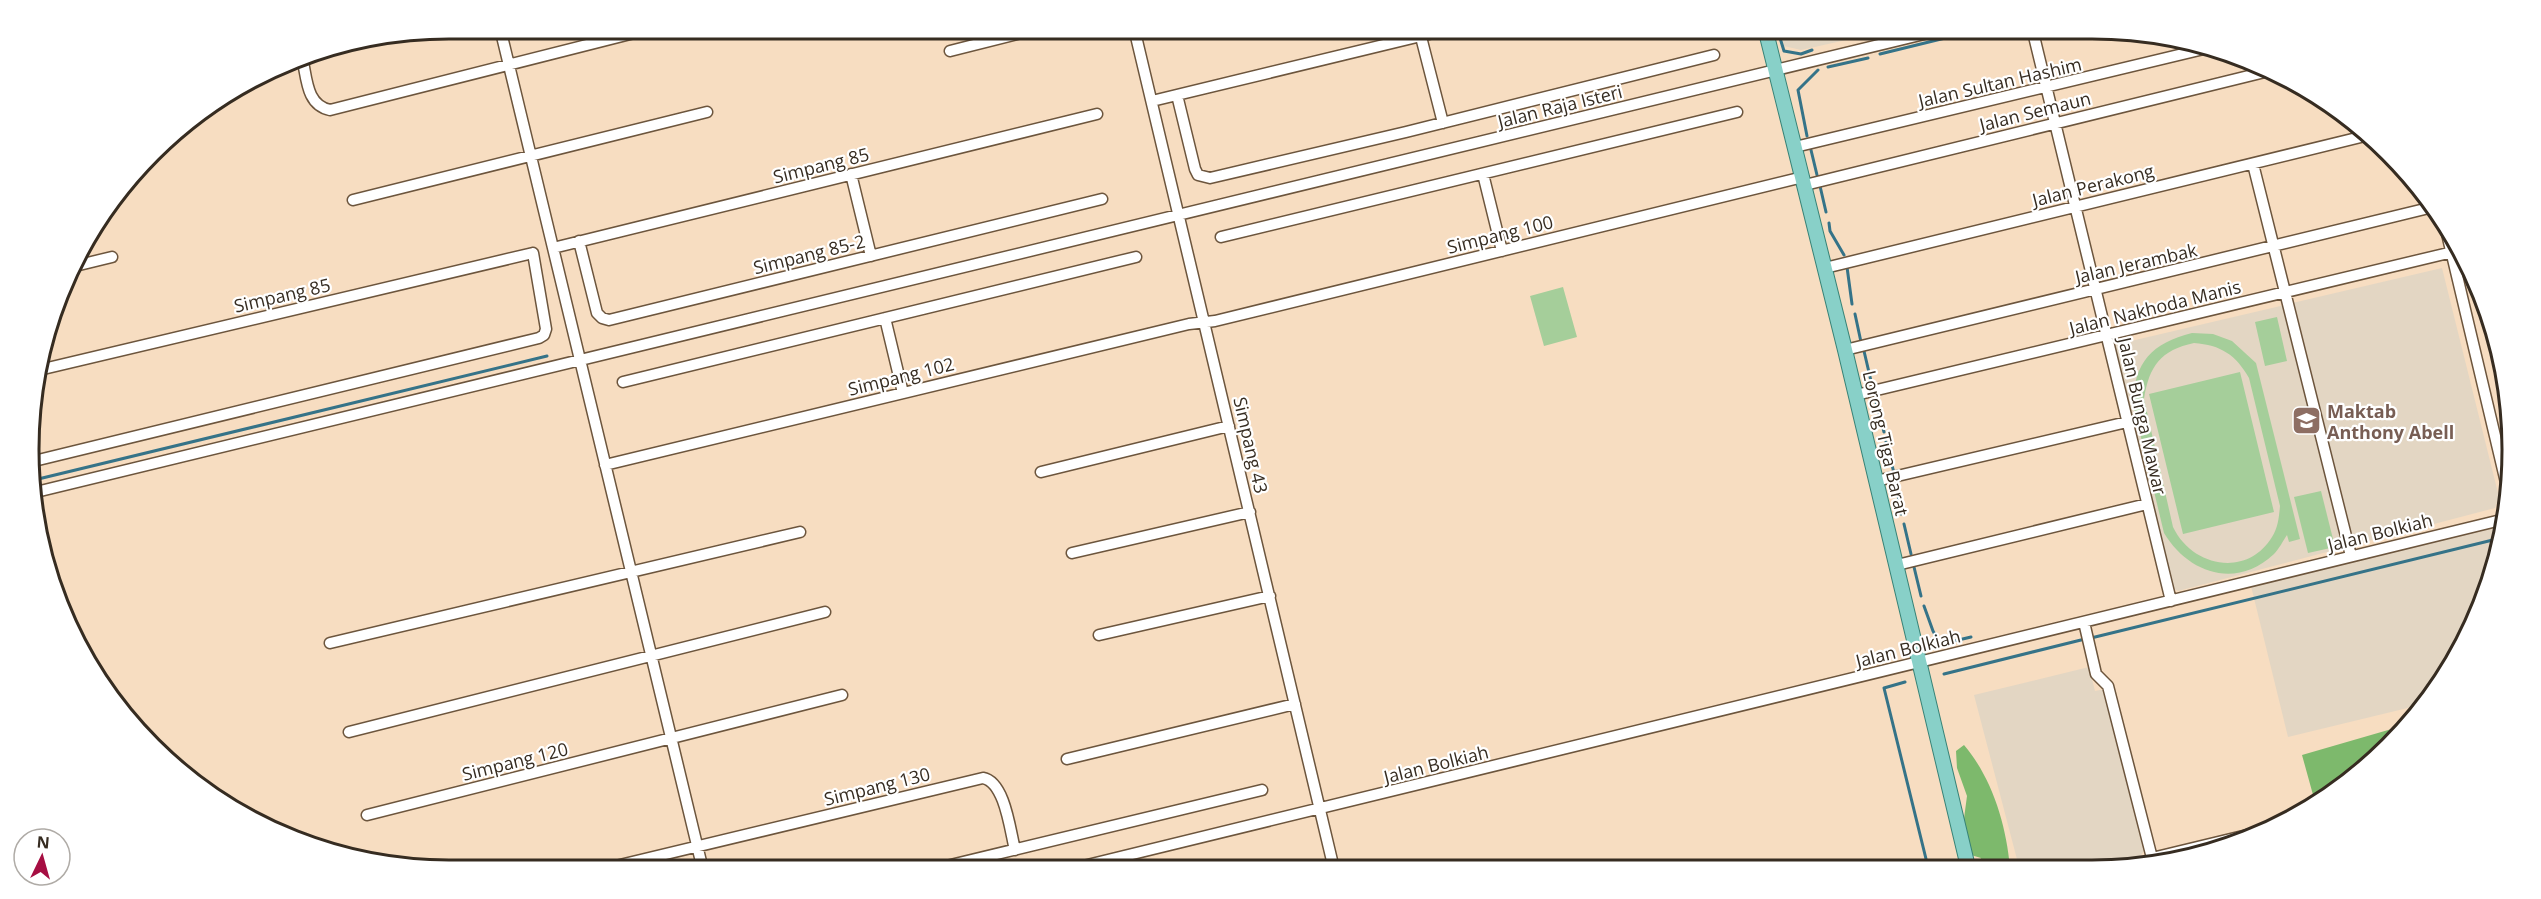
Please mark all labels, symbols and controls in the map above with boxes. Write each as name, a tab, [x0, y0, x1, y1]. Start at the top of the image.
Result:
street label: Jalan Sultan Hashim	[1914, 52, 2084, 113]
street label: Jalan Raja Isteri	[1493, 79, 1625, 134]
street label: Jalan Semaun	[1975, 86, 2093, 137]
street label: Simpang 85	[770, 141, 872, 189]
street label: Jalan Perakong	[2028, 158, 2157, 212]
street label: Simpang 100	[1444, 209, 1556, 259]
street label: Simpang 85-2	[751, 229, 867, 279]
street label: Jalan Jerambak	[2071, 237, 2200, 289]
street label: Simpang 85	[231, 272, 333, 318]
street label: Jalan Nakhoda Manis	[2065, 274, 2243, 340]
street label: Jalan Bunga Mawar	[2113, 333, 2173, 498]
street label: Simpang 102	[845, 351, 957, 401]
street label: Lorong Tiga Barat	[1858, 368, 1914, 518]
street label: Simpang 43	[1228, 394, 1274, 496]
place label: Maktab Anthony Abell	[2327, 399, 2454, 444]
school or university icon: Maktab Anthony Abell	[2290, 405, 2322, 437]
street label: Jalan Bolkiah	[2323, 507, 2435, 557]
street label: Jalan Bolkiah	[1851, 623, 1963, 673]
street label: Simpang 120	[459, 736, 571, 786]
street label: Jalan Bolkiah	[1379, 739, 1491, 789]
street label: Simpang 130	[821, 761, 933, 811]
north arrow	[12, 827, 72, 887]
text: N	[36, 831, 51, 854]

